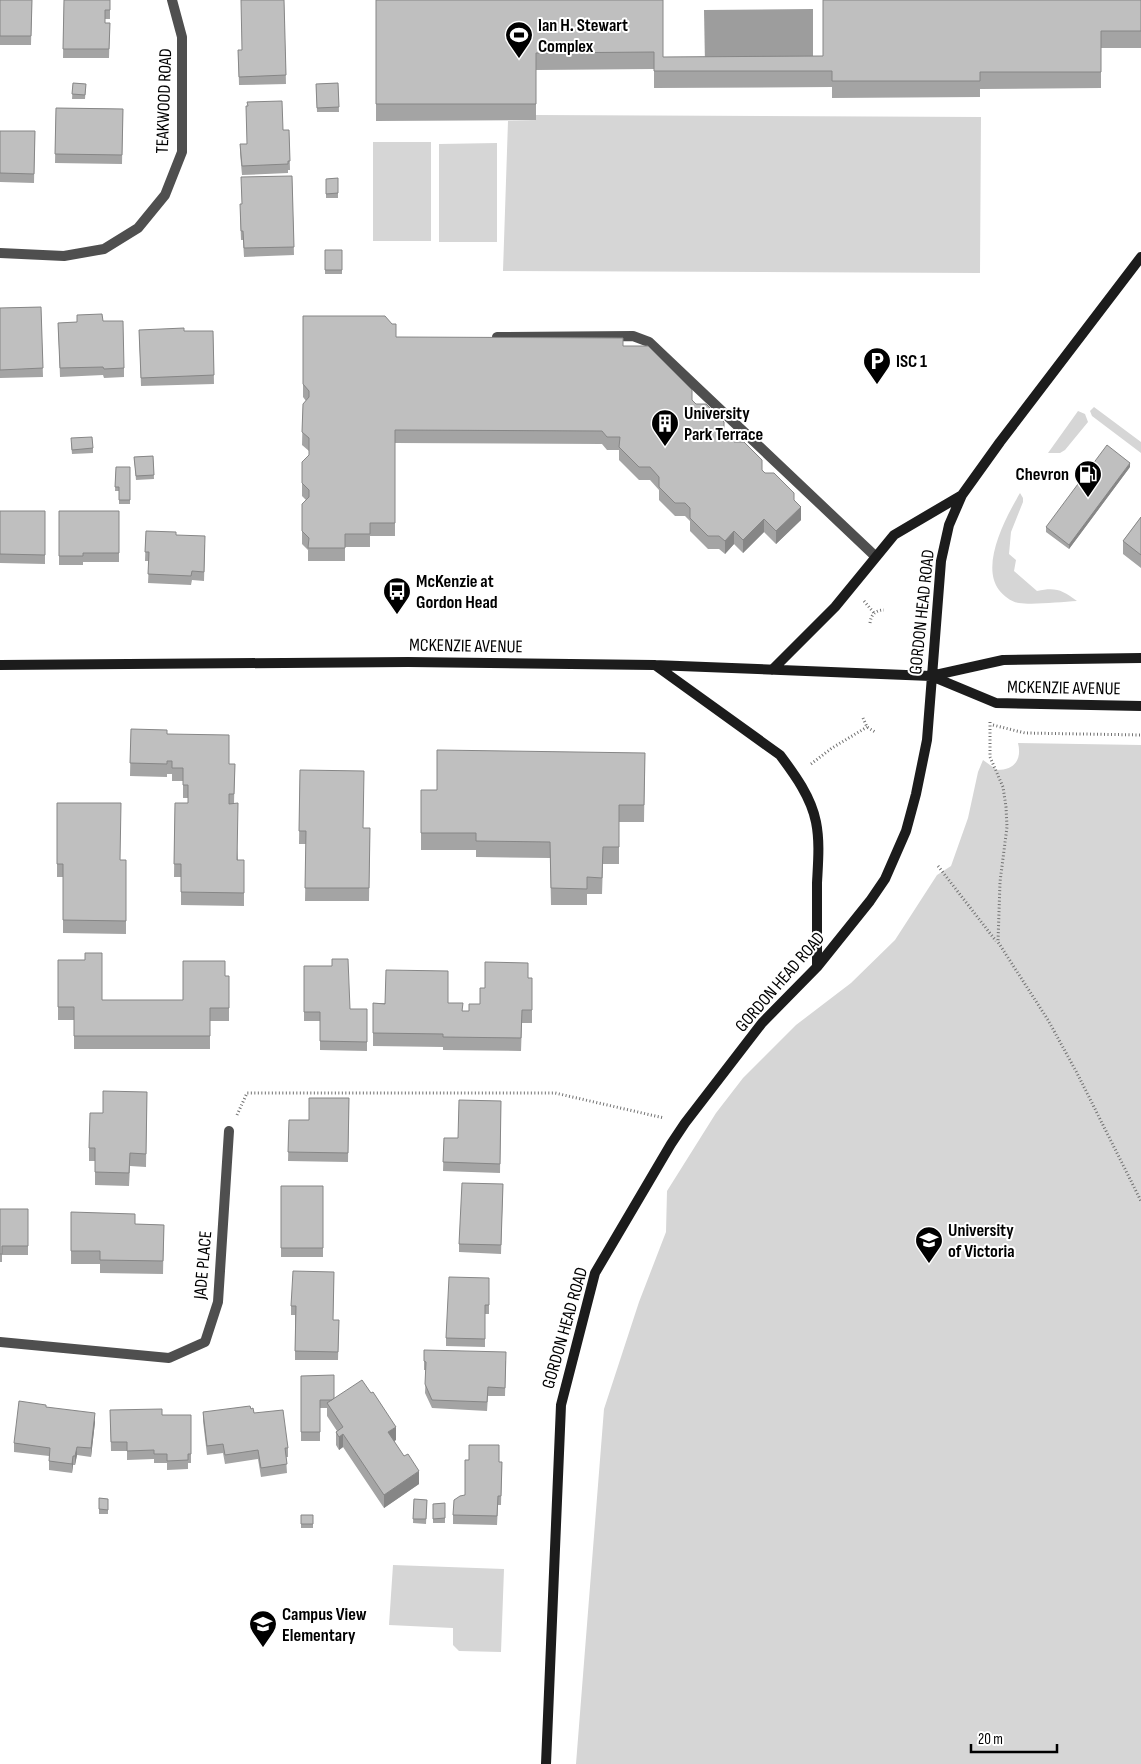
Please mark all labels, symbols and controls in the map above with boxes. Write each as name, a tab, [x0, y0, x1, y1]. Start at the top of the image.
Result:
place label: Ian H. Stewart Complex	[538, 15, 628, 57]
sports icon: Ian H. Stewart Complex	[504, 20, 534, 59]
street label: TEAKWOOD ROAD	[152, 48, 176, 154]
parking icon: ISC 1	[862, 346, 892, 385]
place label: ISC 1	[896, 351, 927, 372]
place label: University Park Terrace	[684, 403, 763, 445]
building icon: University Park Terrace	[650, 408, 680, 447]
fuel station icon: Chevron	[1073, 459, 1103, 498]
place label: Chevron	[1015, 464, 1069, 485]
street label: GORDON HEAD ROAD	[905, 549, 939, 675]
place label: McKenzie at Gordon Head	[416, 571, 498, 613]
bus stop icon: McKenzie at Gordon Head	[382, 576, 412, 615]
street label: MCKENZIE AVENUE	[409, 635, 523, 657]
street label: MCKENZIE AVENUE	[1007, 677, 1121, 699]
street label: GORDON HEAD ROAD	[731, 928, 829, 1036]
place label: University of Victoria	[948, 1220, 1015, 1262]
school or university icon: University of Victoria	[914, 1225, 944, 1264]
street label: JADE PLACE	[189, 1230, 216, 1301]
street label: GORDON HEAD ROAD	[538, 1265, 592, 1391]
place label: Campus View Elementary	[282, 1604, 367, 1646]
school or university icon: Campus View Elementary	[248, 1609, 278, 1648]
scale bar	[971, 1722, 1057, 1754]
text: 20 m	[978, 1730, 1003, 1749]

